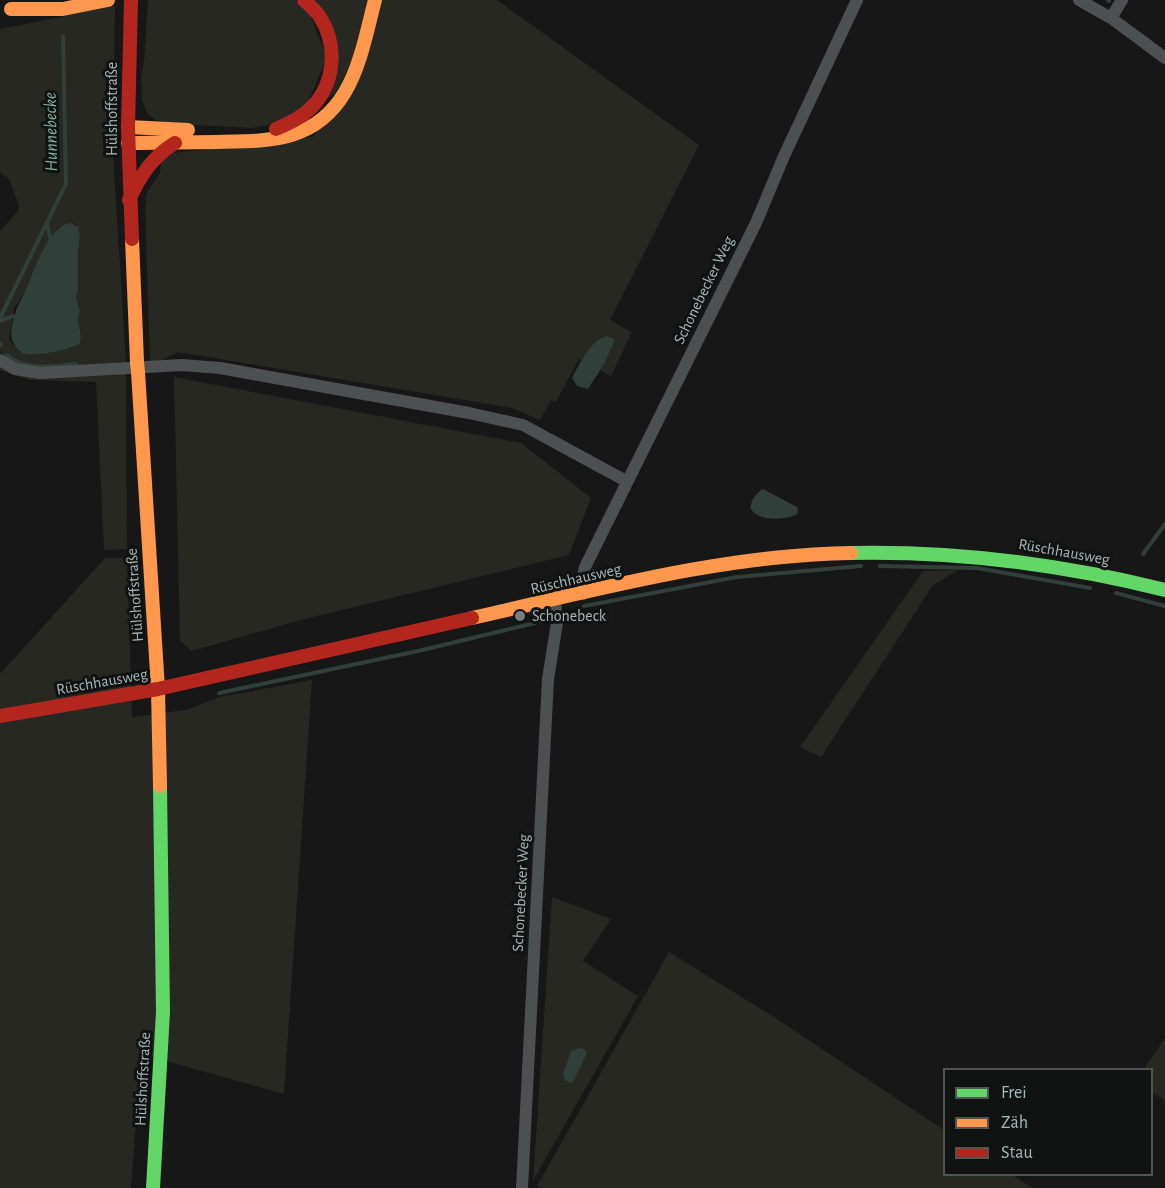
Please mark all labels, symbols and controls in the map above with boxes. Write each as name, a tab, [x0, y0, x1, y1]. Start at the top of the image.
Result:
street label: Hülshoffstraße	[102, 62, 122, 156]
water label: Hunnebecke	[40, 92, 62, 172]
street label: Schonebecker Weg	[670, 233, 738, 347]
street label: Rüschhausweg	[1017, 535, 1111, 569]
street label: Hülshoffstraße	[122, 547, 148, 643]
street label: Rüschhausweg	[529, 559, 623, 599]
place label: Schonebeck	[532, 606, 606, 626]
marker: Schonebeck	[513, 609, 527, 623]
street label: Rüschhausweg	[55, 665, 149, 699]
street label: Schonebecker Weg	[508, 834, 534, 952]
street label: Hülshoffstraße	[131, 1032, 155, 1126]
legend	[943, 1068, 1153, 1176]
text: Frei	[1001, 1084, 1027, 1102]
text: Zäh	[1001, 1114, 1028, 1132]
text: Stau	[1001, 1144, 1033, 1162]

